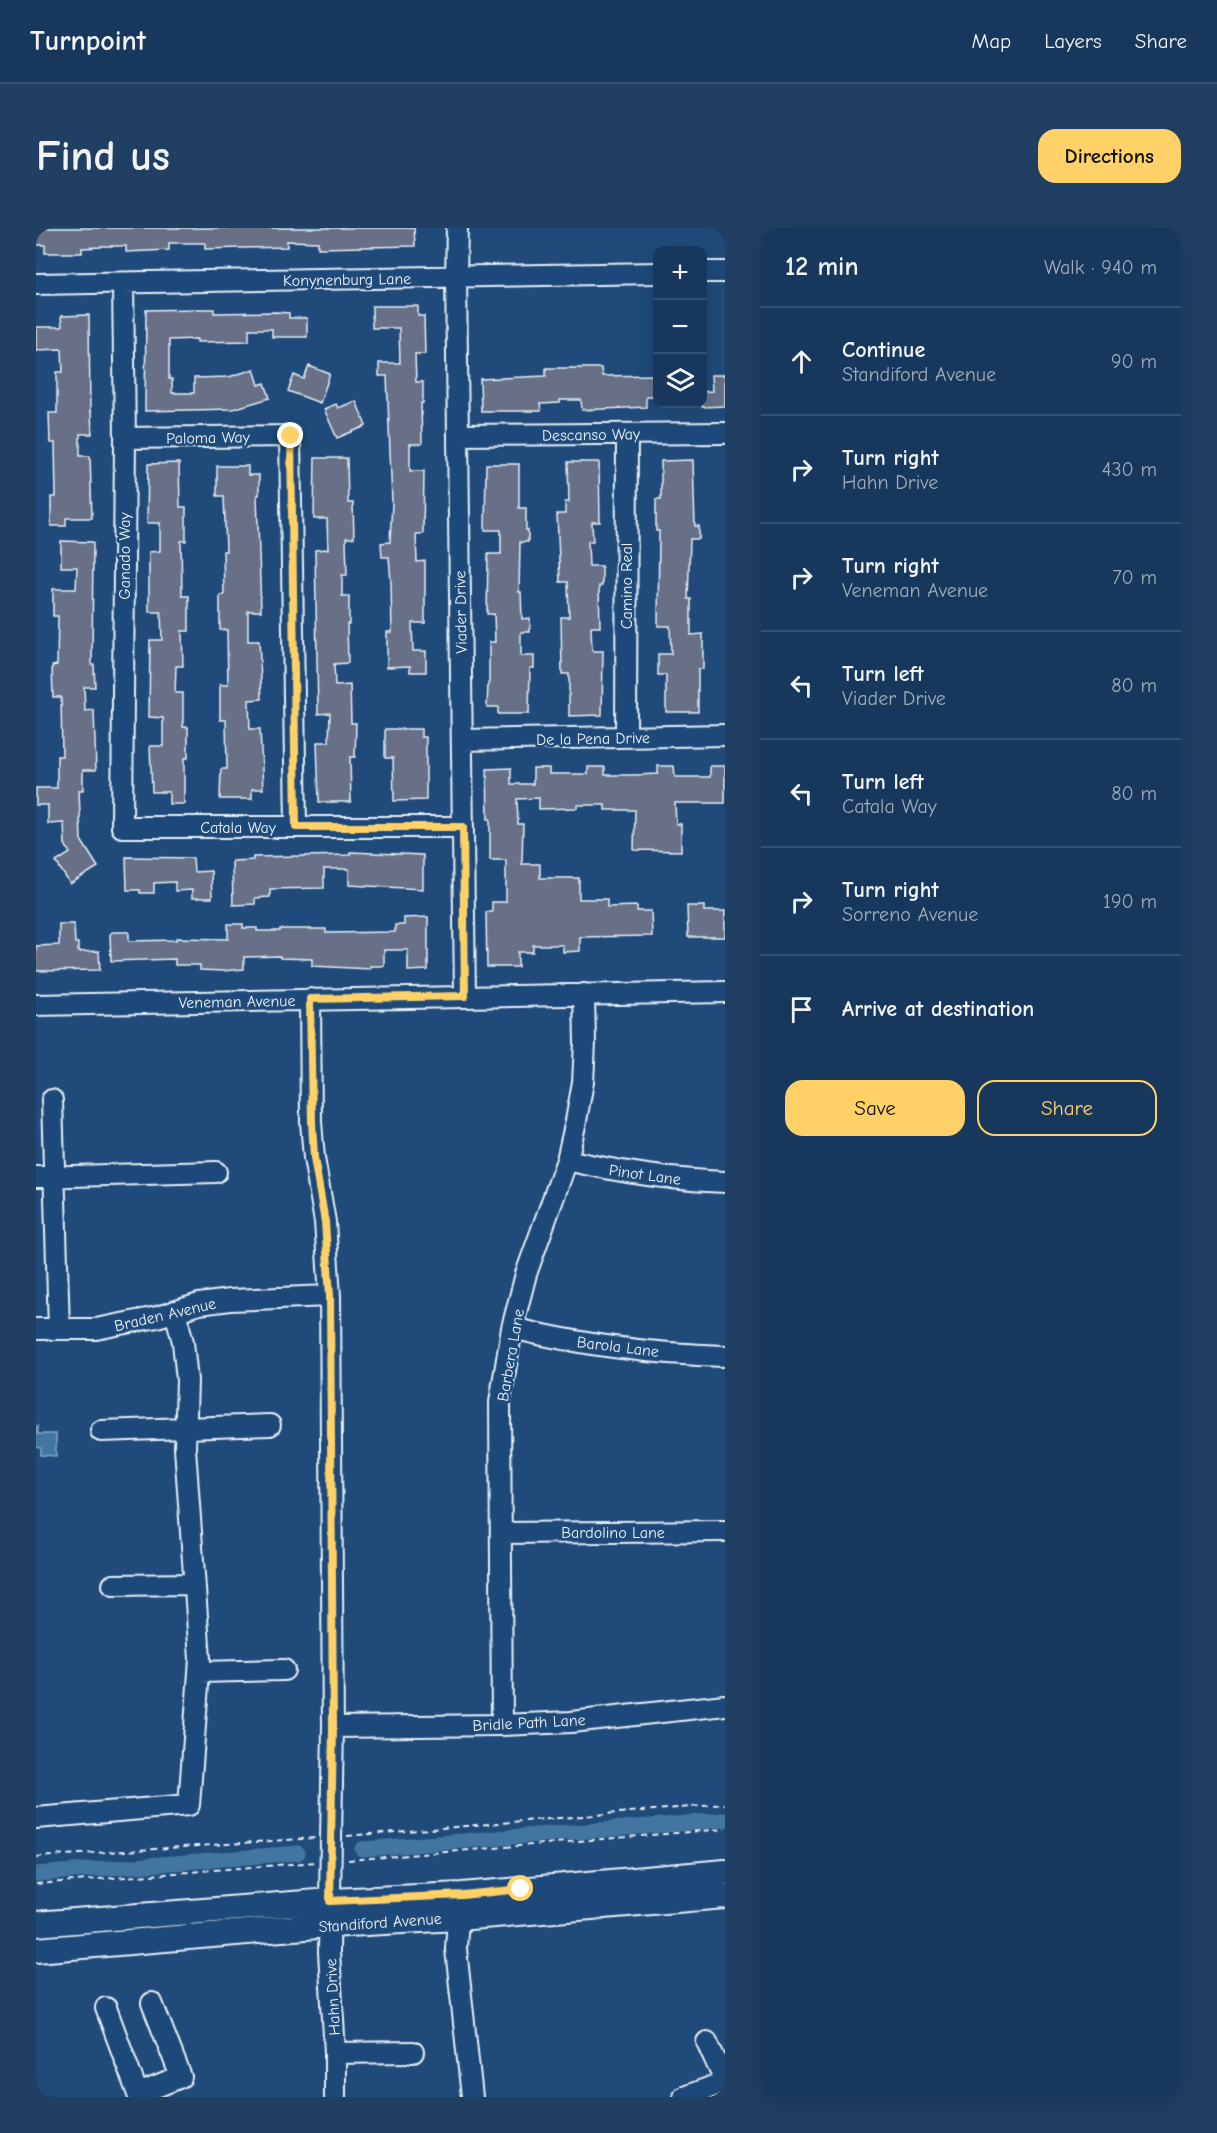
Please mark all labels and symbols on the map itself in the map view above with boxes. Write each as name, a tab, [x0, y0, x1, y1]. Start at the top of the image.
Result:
street label: Konynenburg Lane	[283, 270, 411, 290]
route end	[277, 422, 303, 448]
street label: Descanso Way	[542, 425, 641, 445]
street label: Paloma Way	[166, 428, 251, 448]
street label: Ganado Way	[116, 512, 134, 600]
street label: Camino Real	[618, 543, 636, 629]
street label: Viader Drive	[451, 570, 471, 654]
street label: De la Pena Drive	[536, 729, 650, 749]
street label: Catala Way	[200, 819, 277, 837]
street label: Veneman Avenue	[178, 992, 296, 1012]
street label: Pinot Lane	[608, 1161, 682, 1189]
street label: Braden Avenue	[113, 1295, 218, 1335]
street label: Barbera Lane	[494, 1308, 528, 1403]
street label: Barola Lane	[576, 1333, 660, 1361]
street label: Bardolino Lane	[561, 1524, 665, 1542]
street label: Bridle Path Lane	[472, 1711, 586, 1735]
route start	[507, 1875, 533, 1901]
street label: Standiford Avenue	[318, 1910, 442, 1936]
street label: Hahn Drive	[322, 1958, 344, 2036]

